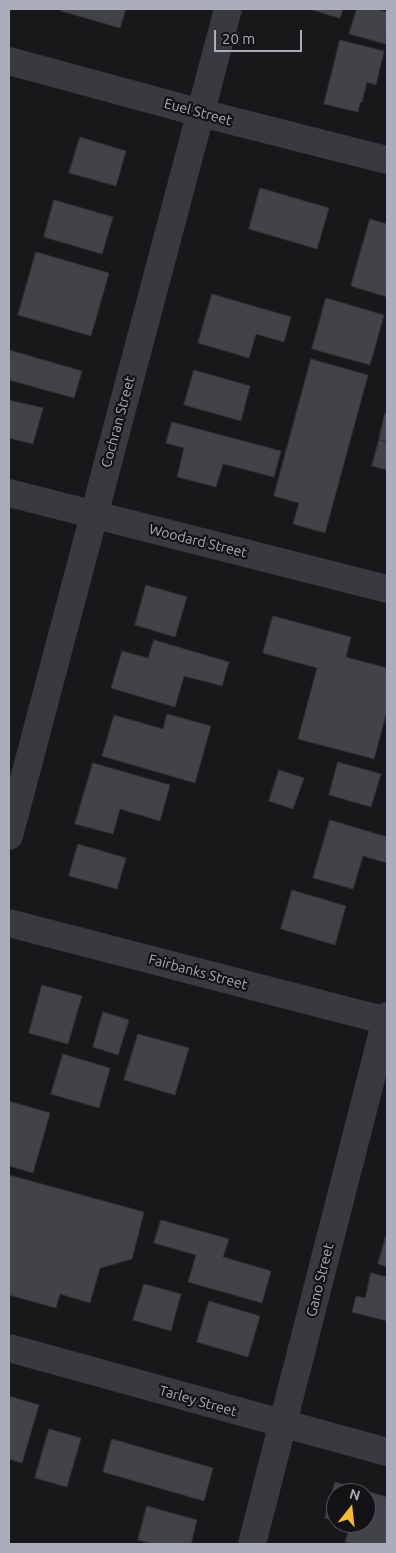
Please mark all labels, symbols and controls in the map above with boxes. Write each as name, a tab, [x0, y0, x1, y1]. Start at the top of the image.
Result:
scale bar	[216, 20, 304, 52]
text: 20 m	[222, 30, 255, 47]
street label: Euel Street	[162, 95, 234, 129]
street label: Cochran Street	[98, 374, 138, 470]
street label: Woodard Street	[147, 521, 249, 561]
street label: Fairbanks Street	[147, 951, 249, 993]
street label: Gano Street	[303, 1242, 337, 1318]
street label: Tarley Street	[157, 1382, 239, 1420]
north arrow	[326, 1483, 376, 1533]
text: N	[348, 1485, 362, 1504]

